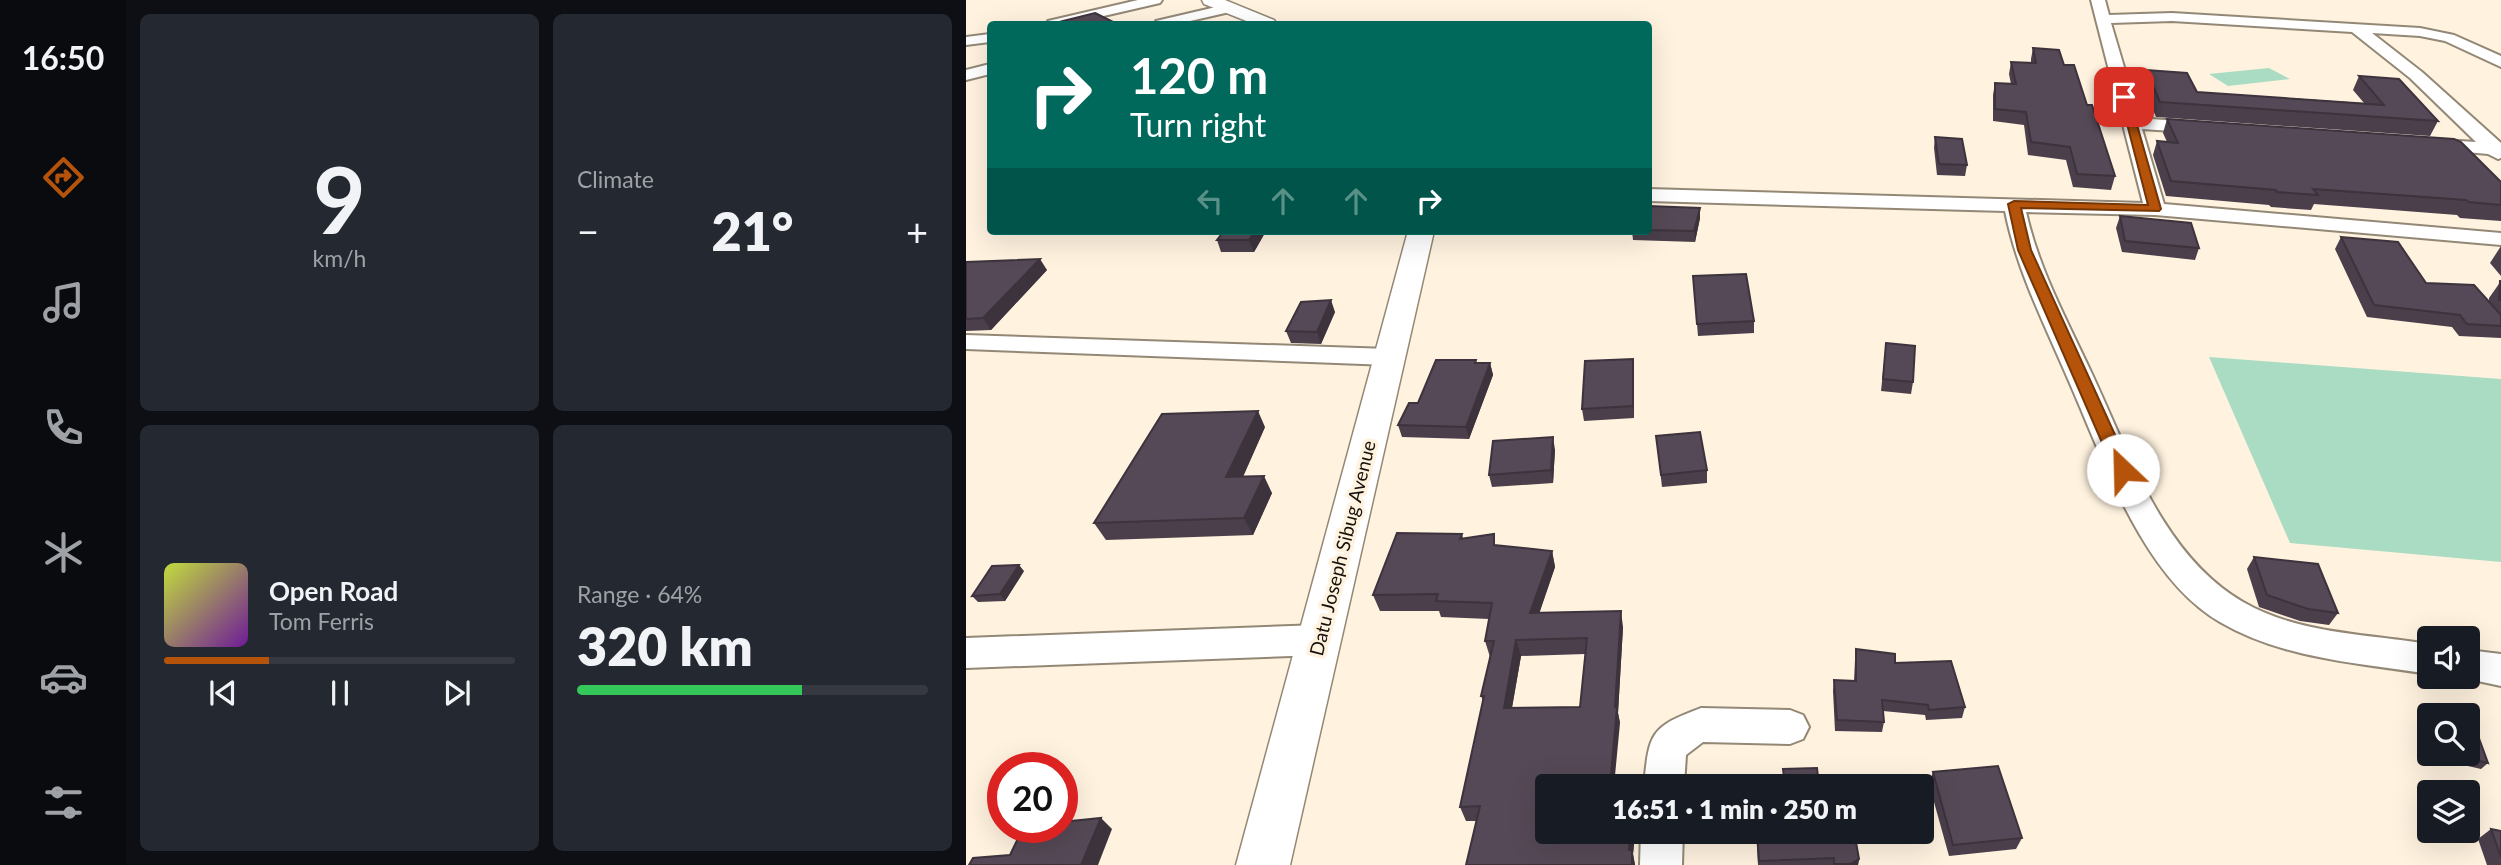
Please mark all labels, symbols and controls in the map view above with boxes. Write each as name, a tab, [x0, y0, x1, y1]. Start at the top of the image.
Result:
text: 16:50	[22, 38, 104, 77]
text: 120 m	[1130, 46, 1268, 104]
icon: right	[1015, 49, 1106, 140]
pin	[2094, 67, 2154, 127]
icon: arrive	[2105, 78, 2143, 116]
text: Turn right	[1130, 105, 1266, 144]
text: 9	[313, 144, 366, 253]
icon: directions	[39, 153, 88, 202]
text: Climate	[577, 165, 654, 193]
icon: left	[1191, 182, 1229, 220]
icon: ahead	[1264, 182, 1302, 220]
icon: ahead	[1337, 182, 1375, 220]
icon: right	[1410, 182, 1448, 220]
text: 21°	[712, 200, 793, 262]
text: −	[577, 208, 599, 254]
text: +	[906, 208, 928, 254]
text: km/h	[313, 244, 366, 272]
icon: music	[39, 278, 88, 327]
icon: phone	[39, 403, 88, 452]
position arrow	[2086, 433, 2160, 507]
street label: Datu Joseph Sibug Avenue	[1304, 438, 1380, 658]
icon: climate	[39, 528, 88, 577]
text: Open Road	[269, 575, 398, 607]
text: Range · 64%	[577, 580, 702, 608]
text: Tom Ferris	[269, 607, 374, 635]
text: 320 km	[577, 615, 753, 677]
map controls	[2417, 626, 2480, 843]
button: sound	[2417, 626, 2480, 689]
icon: car	[39, 653, 88, 702]
icon: previous	[204, 674, 242, 712]
icon: pause	[321, 674, 359, 712]
icon: next	[438, 674, 476, 712]
button: search	[2417, 703, 2480, 766]
speed limit sign: 20	[987, 752, 1078, 843]
icon: filters	[39, 778, 88, 827]
button: layers	[2417, 780, 2480, 843]
text: 16:51 · 1 min · 250 m	[1612, 793, 1857, 825]

